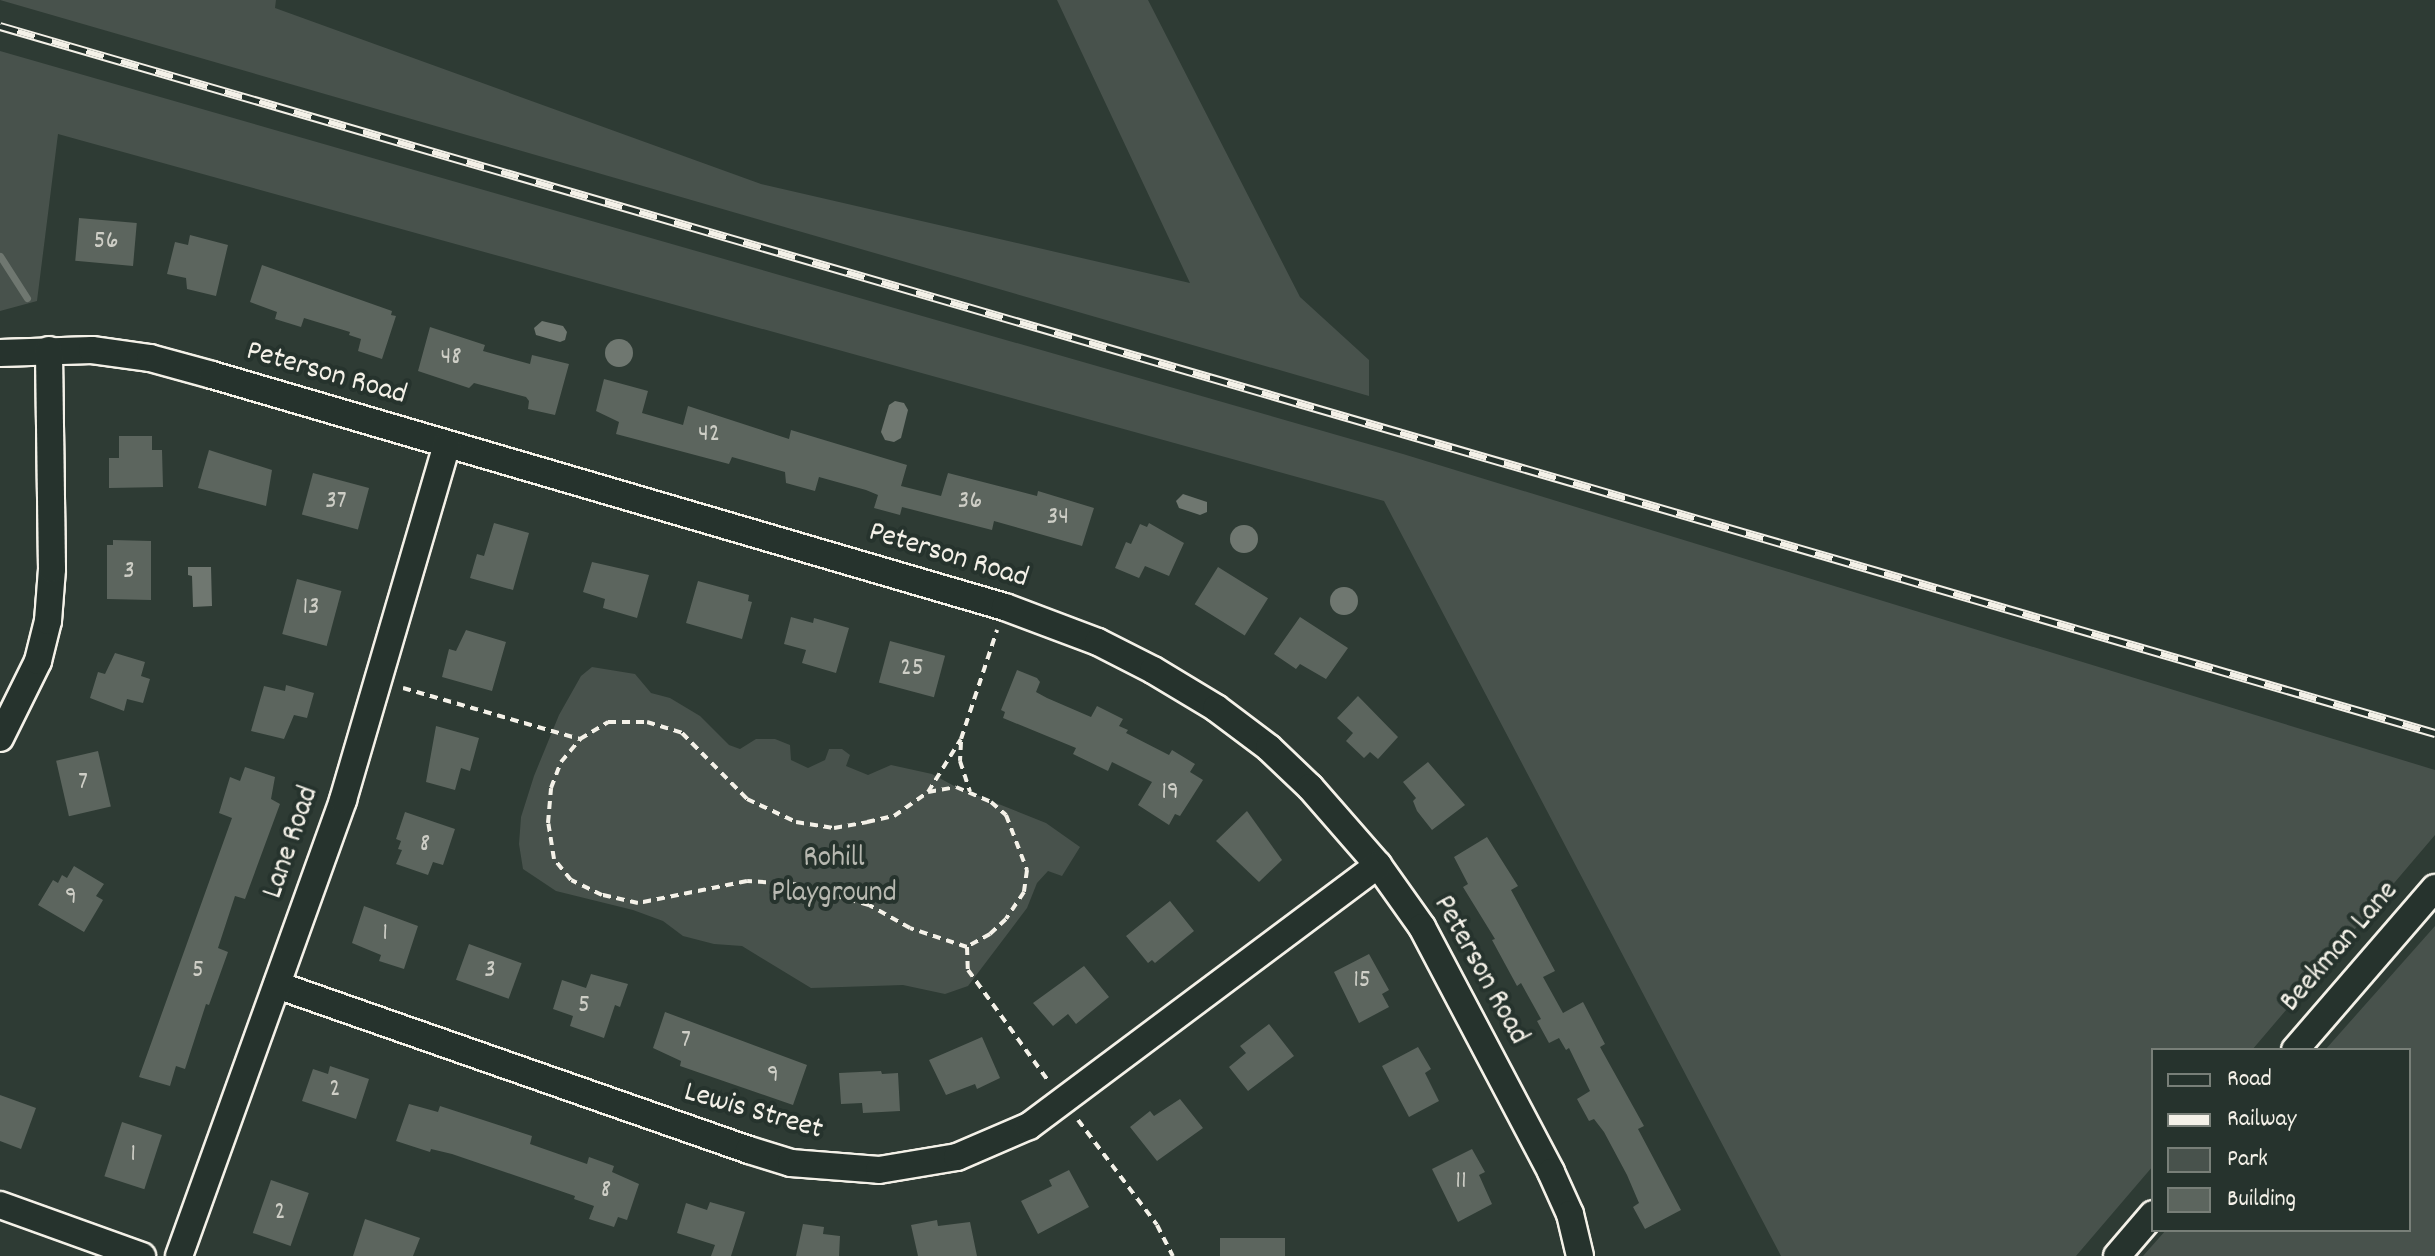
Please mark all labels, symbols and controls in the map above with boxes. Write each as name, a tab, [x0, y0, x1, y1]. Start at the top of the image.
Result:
house number: 56	[94, 226, 118, 258]
street label: Peterson Road	[242, 335, 410, 415]
house number: 48	[440, 342, 462, 374]
house number: 42	[698, 419, 720, 451]
house number: 37	[325, 486, 347, 518]
house number: 36	[958, 486, 982, 518]
house number: 34	[1047, 502, 1069, 534]
street label: Peterson Road	[864, 516, 1032, 598]
house number: 3	[123, 556, 135, 588]
house number: 13	[302, 592, 320, 624]
house number: 25	[900, 653, 924, 685]
house number: 7	[78, 767, 88, 799]
house number: 19	[1161, 777, 1179, 809]
street label: Lane Road	[257, 782, 329, 904]
house number: 8	[420, 829, 430, 861]
park label: Rohill Playground	[771, 842, 897, 912]
street label: Beekman Lane	[2274, 875, 2408, 1021]
house number: 9	[65, 882, 77, 914]
street label: Peterson Road	[1423, 890, 1535, 1052]
house number: 1	[382, 918, 388, 950]
house number: 5	[192, 955, 204, 987]
house number: 3	[484, 955, 496, 987]
house number: 15	[1353, 965, 1371, 997]
house number: 5	[578, 990, 590, 1022]
house number: 7	[681, 1025, 691, 1057]
legend	[2151, 1048, 2411, 1232]
house number: 9	[767, 1060, 779, 1092]
text: Road	[2227, 1063, 2272, 1097]
house number: 2	[329, 1074, 341, 1106]
street label: Lewis Street	[679, 1076, 827, 1150]
text: Railway	[2227, 1103, 2296, 1137]
house number: 1	[130, 1139, 136, 1171]
text: Park	[2227, 1143, 2268, 1177]
house number: 11	[1455, 1166, 1467, 1198]
house number: 8	[601, 1175, 611, 1207]
text: Building	[2227, 1183, 2296, 1217]
house number: 2	[274, 1197, 286, 1229]

